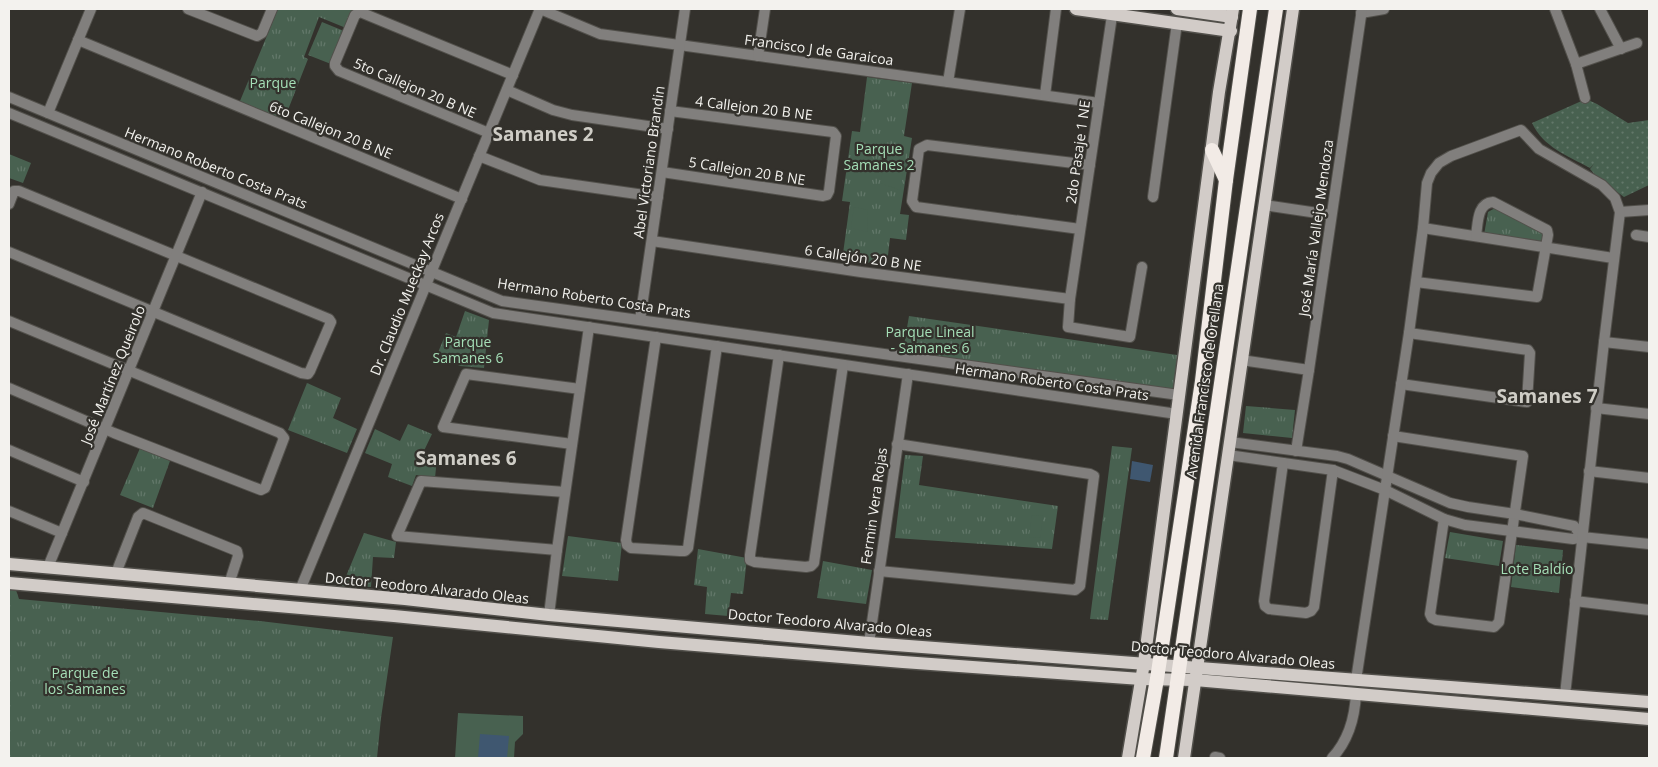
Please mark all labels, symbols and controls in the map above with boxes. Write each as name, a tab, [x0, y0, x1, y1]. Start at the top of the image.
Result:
street label: Francisco J de Garaicoa	[743, 30, 895, 69]
street label: 5to Callejon 20 B NE	[351, 53, 479, 122]
park label: Parque	[250, 73, 297, 92]
street label: Abel Victoriano Brandin	[628, 84, 669, 239]
street label: 4 Callejon 20 B NE	[694, 91, 814, 124]
street label: 6to Callejon 20 B NE	[267, 96, 396, 163]
street label: 2do Pasaje 1 NE	[1061, 99, 1094, 205]
district label: Samanes 2	[492, 121, 594, 147]
street label: Hermano Roberto Costa Prats	[122, 122, 311, 213]
street label: José María Vallejo Mendoza	[1293, 138, 1337, 320]
park label: Parque Samanes 2	[844, 139, 914, 174]
street label: 5 Callejon 20 B NE	[687, 152, 807, 189]
street label: Dr. Claudio Mueckay Arcos	[365, 209, 448, 378]
street label: 6 Callejón 20 B NE	[803, 240, 923, 275]
street label: Hermano Roberto Costa Prats	[496, 273, 692, 322]
street label: Avenida Francisco de Orellana	[1181, 282, 1228, 480]
street label: José Martínez Queirolo	[75, 302, 149, 449]
park label: Parque Lineal - Samanes 6	[885, 322, 975, 357]
park label: Parque Samanes 6	[433, 332, 503, 367]
street label: Hermano Roberto Costa Prats	[954, 358, 1150, 405]
district label: Samanes 7	[1496, 383, 1598, 409]
district label: Samanes 6	[415, 445, 517, 471]
street label: Fermin Vera Rojas	[856, 446, 891, 566]
park label: Lote Baldío	[1500, 559, 1574, 578]
street label: Doctor Teodoro Alvarado Oleas	[324, 567, 530, 608]
street label: Doctor Teodoro Alvarado Oleas	[727, 604, 933, 641]
street label: Doctor Teodoro Alvarado Oleas	[1130, 636, 1336, 673]
park label: Parque de los Samanes	[44, 663, 126, 698]

